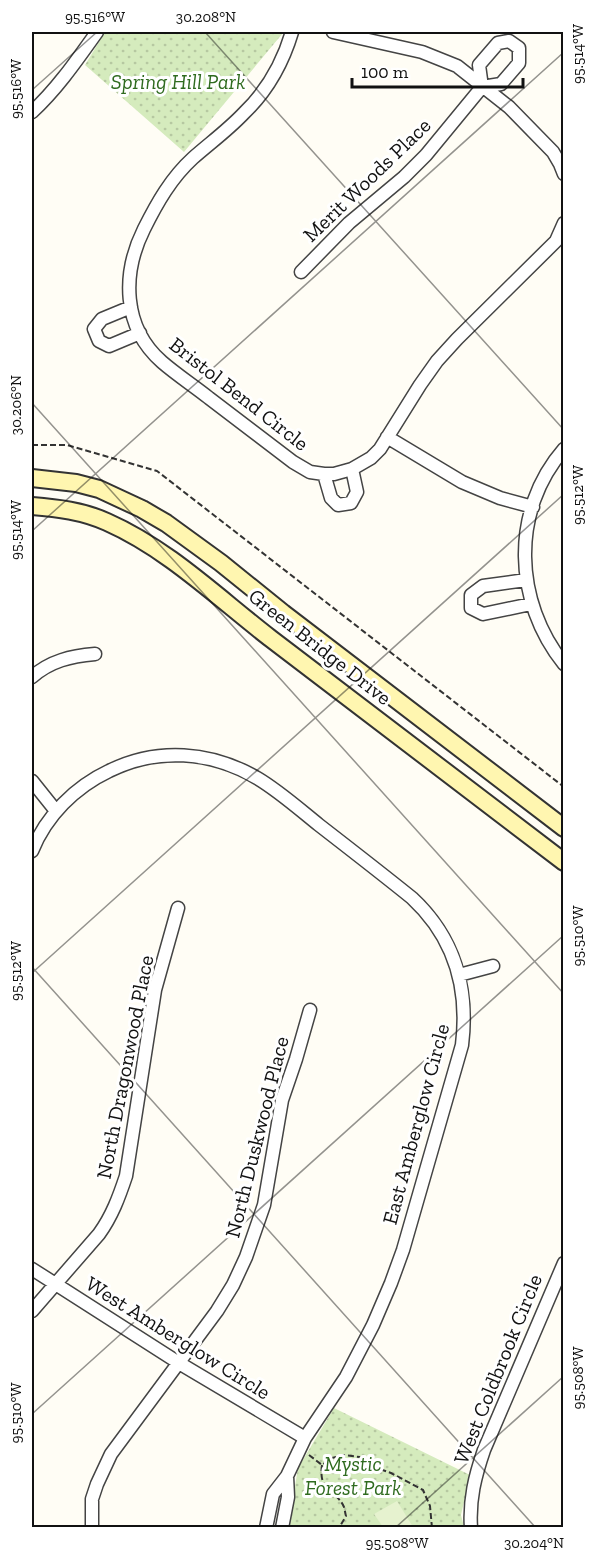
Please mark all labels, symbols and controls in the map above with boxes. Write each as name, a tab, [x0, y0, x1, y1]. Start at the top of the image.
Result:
text: 95.516°W	[65, 8, 125, 26]
text: 30.208°N	[176, 8, 236, 26]
text: 95.514°W	[569, 24, 587, 84]
scale bar	[352, 51, 523, 89]
text: 95.516°W	[7, 59, 25, 119]
text: 100 m	[361, 61, 409, 83]
park label: Spring Hill Park	[111, 69, 245, 94]
street label: Merit Woods Place	[298, 112, 436, 247]
street label: Bristol Bend Circle	[165, 331, 314, 456]
text: 30.206°N	[7, 375, 25, 435]
text: 95.512°W	[569, 465, 587, 525]
text: 95.514°W	[7, 500, 25, 560]
street label: Green Bridge Drive	[244, 583, 397, 710]
text: 95.510°W	[569, 906, 587, 966]
text: 95.512°W	[7, 941, 25, 1001]
street label: North Dragonwood Place	[91, 953, 159, 1181]
street label: East Amberglow Circle	[377, 1021, 454, 1227]
street label: North Duskwood Place	[219, 1034, 294, 1240]
street label: West Coldbrook Circle	[448, 1270, 547, 1467]
street label: West Amberglow Circle	[81, 1271, 275, 1405]
text: 95.508°W	[569, 1346, 587, 1410]
text: 95.510°W	[7, 1383, 25, 1443]
park label: Mystic Forest Park	[305, 1451, 401, 1500]
text: 95.508°W	[365, 1534, 429, 1552]
text: 30.204°N	[504, 1534, 564, 1552]

